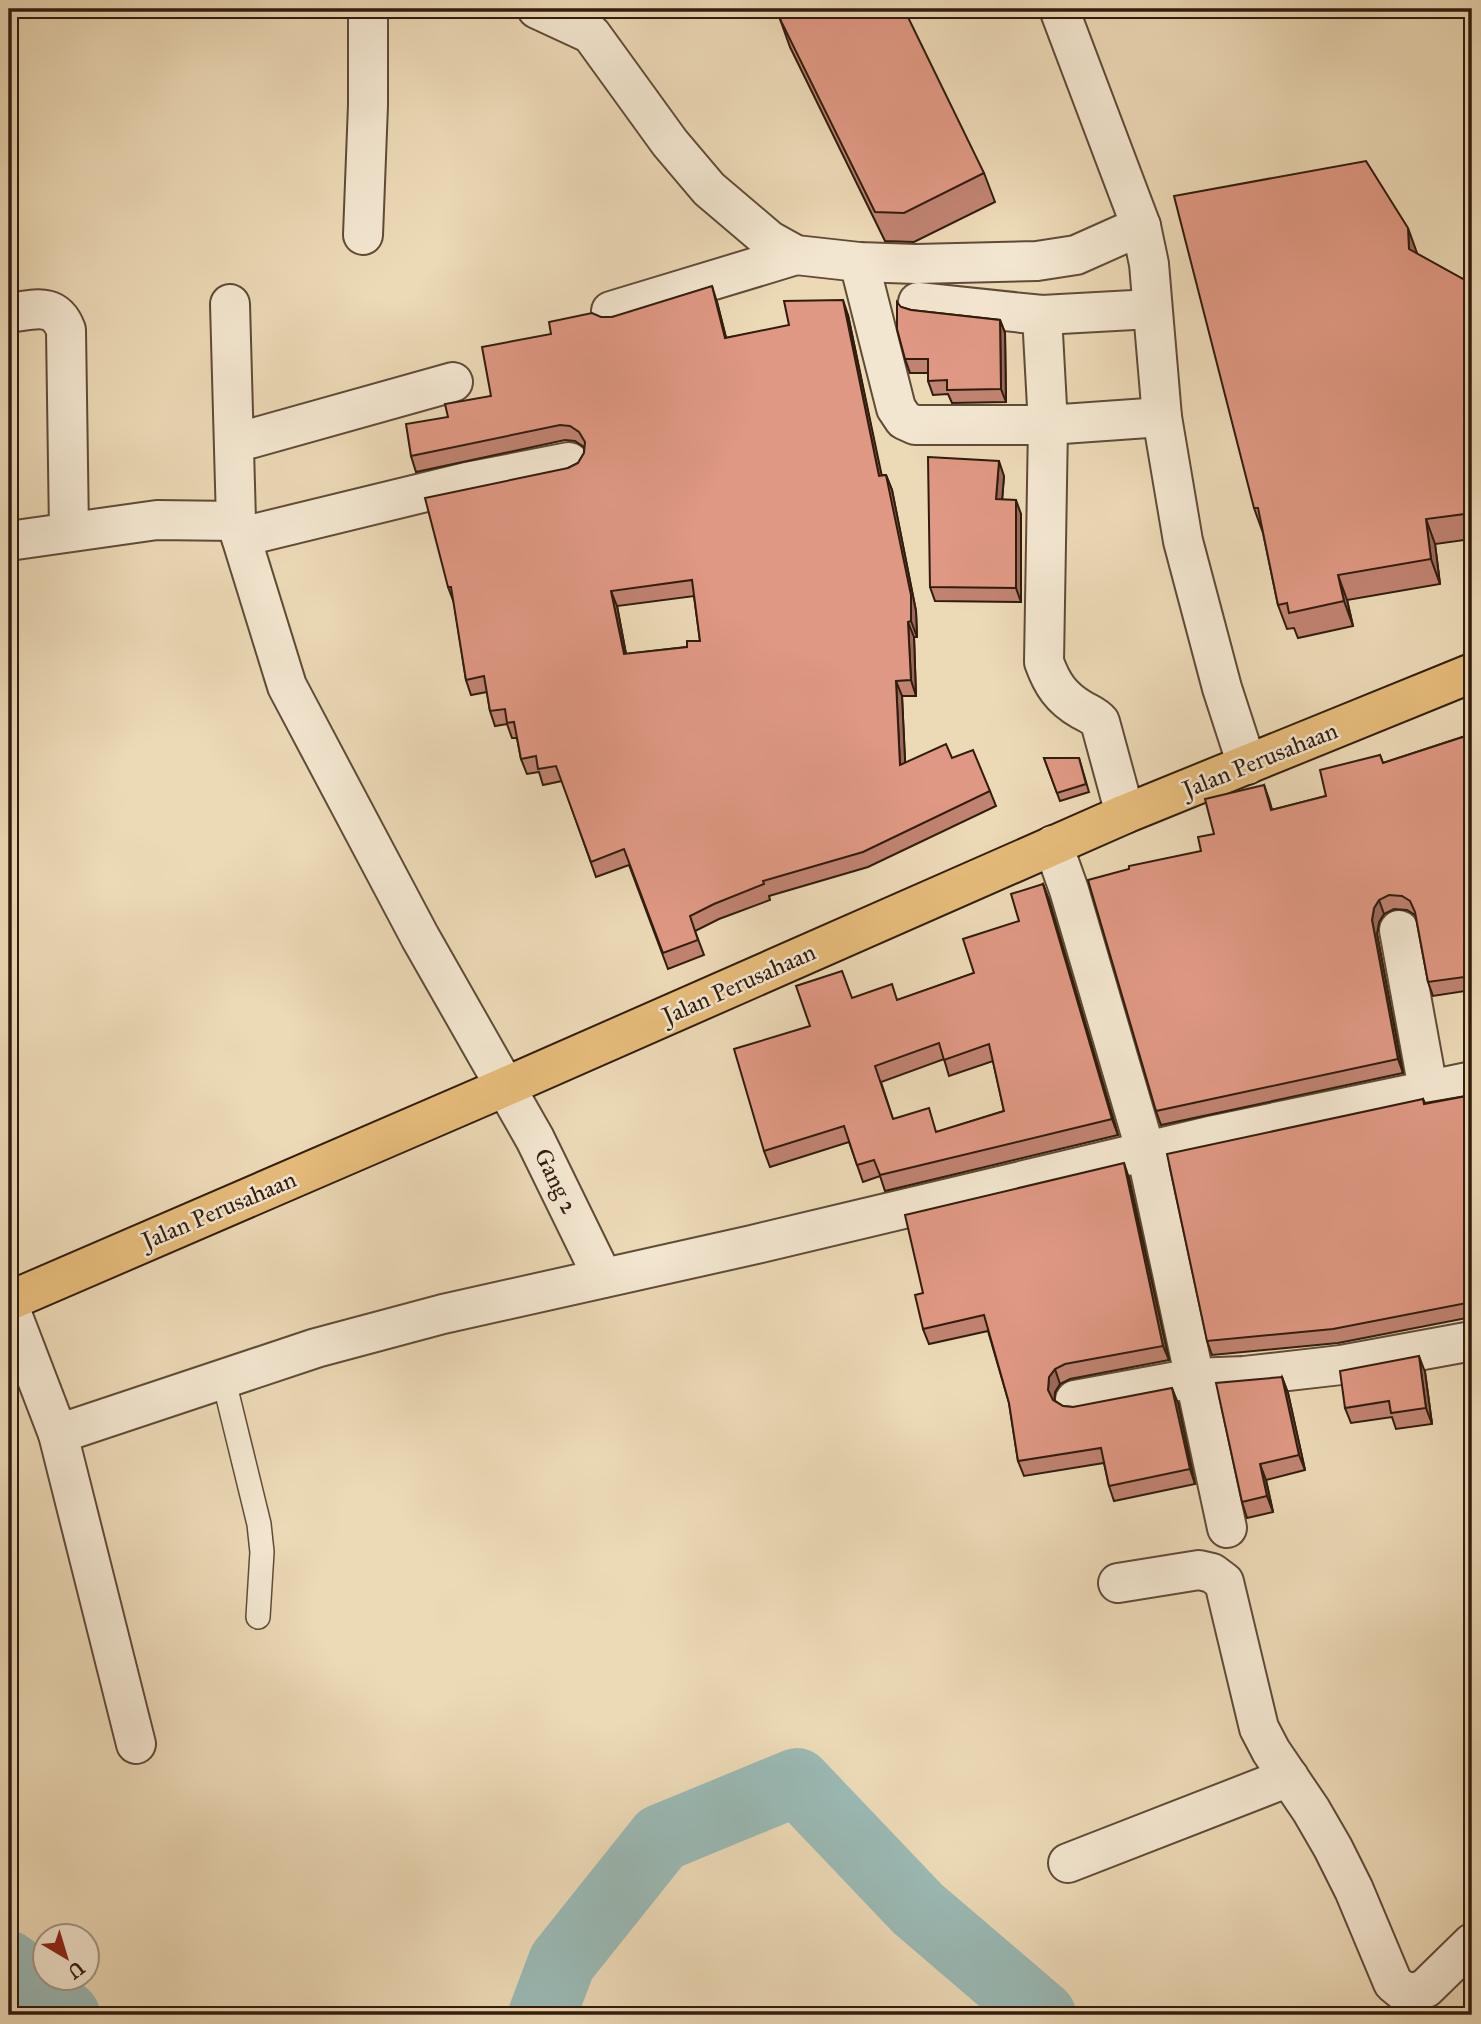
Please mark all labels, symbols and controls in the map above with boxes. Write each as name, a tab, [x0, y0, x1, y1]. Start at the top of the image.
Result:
street label: Jalan Perusahaan	[1175, 715, 1342, 806]
street label: Jalan Perusahaan	[655, 937, 820, 1032]
street label: Gang 2	[527, 1143, 585, 1219]
street label: Jalan Perusahaan	[135, 1164, 301, 1257]
north arrow	[32, 1923, 102, 1993]
text: U	[62, 1956, 89, 1984]

